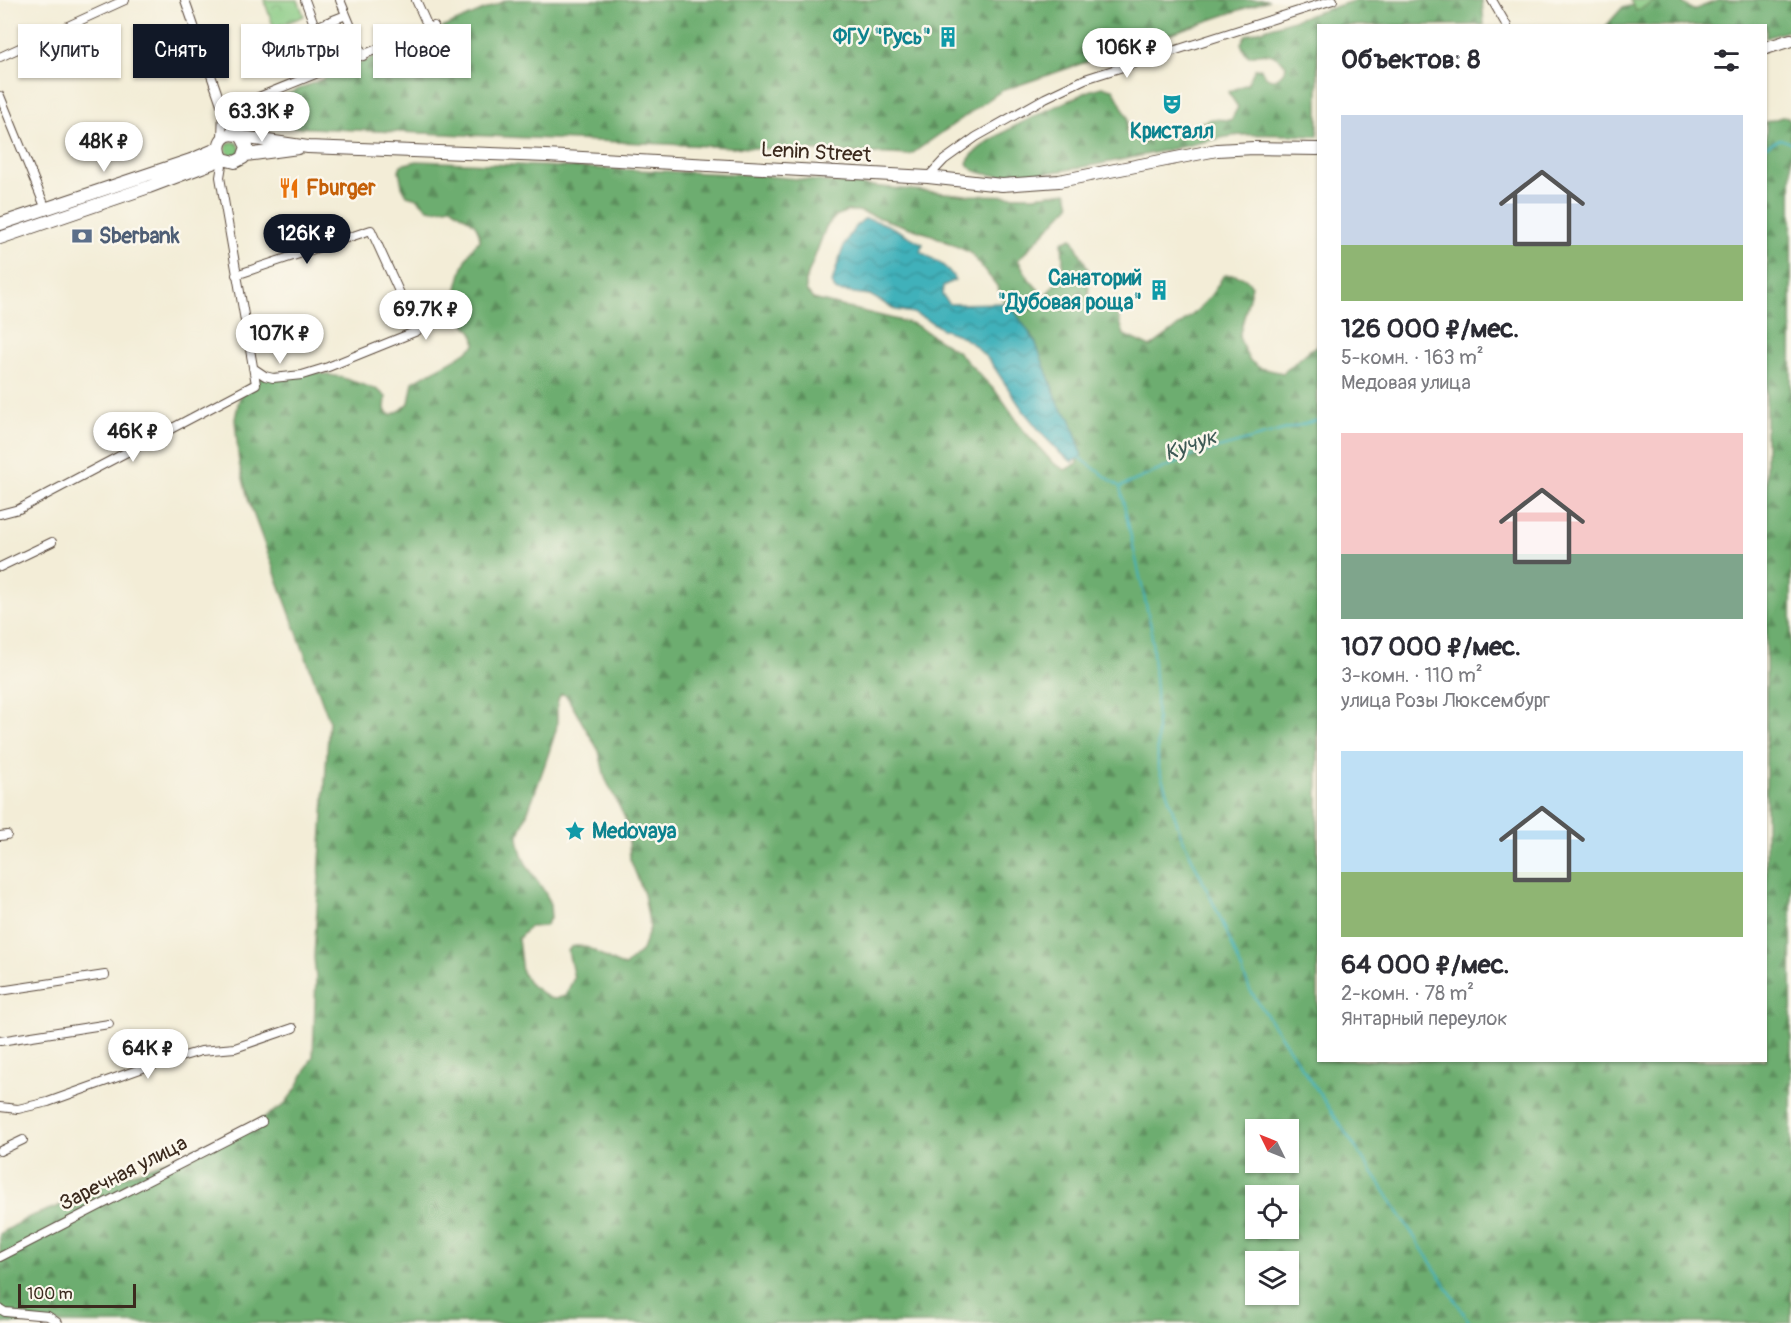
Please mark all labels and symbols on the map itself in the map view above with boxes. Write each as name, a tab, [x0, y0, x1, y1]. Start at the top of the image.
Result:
place label: ФГУ "Русь"	[832, 24, 931, 51]
building icon: ФГУ "Русь"	[936, 25, 960, 49]
pin: 106K ₽	[1078, 28, 1176, 79]
pin: 63.3K ₽	[207, 92, 317, 143]
theatre icon: Кристалл	[1160, 92, 1184, 116]
place label: Кристалл	[1130, 118, 1214, 145]
pin: 48K ₽	[62, 122, 146, 173]
street label: Lenin Street	[760, 136, 872, 169]
place label: Fburger	[306, 175, 376, 202]
restaurant icon: Fburger	[277, 176, 301, 200]
pin: 126K ₽	[258, 214, 356, 265]
place label: Sberbank	[99, 223, 180, 250]
bank icon: Sberbank	[70, 224, 94, 248]
place label: Санаторий "Дубовая роща"	[998, 265, 1142, 316]
building icon: Санаторий "Дубовая роща"	[1147, 278, 1171, 302]
pin: 69.7K ₽	[371, 290, 481, 341]
pin: 107K ₽	[231, 314, 329, 365]
pin: 46K ₽	[91, 412, 175, 463]
water label: Кучук	[1160, 422, 1223, 467]
place label: Medovaya	[592, 818, 677, 845]
place icon: Medovaya	[563, 819, 587, 843]
pin: 64K ₽	[106, 1029, 190, 1080]
north arrow	[1245, 1119, 1299, 1173]
street label: Заречная улица	[55, 1130, 192, 1217]
scale bar	[18, 1281, 136, 1308]

